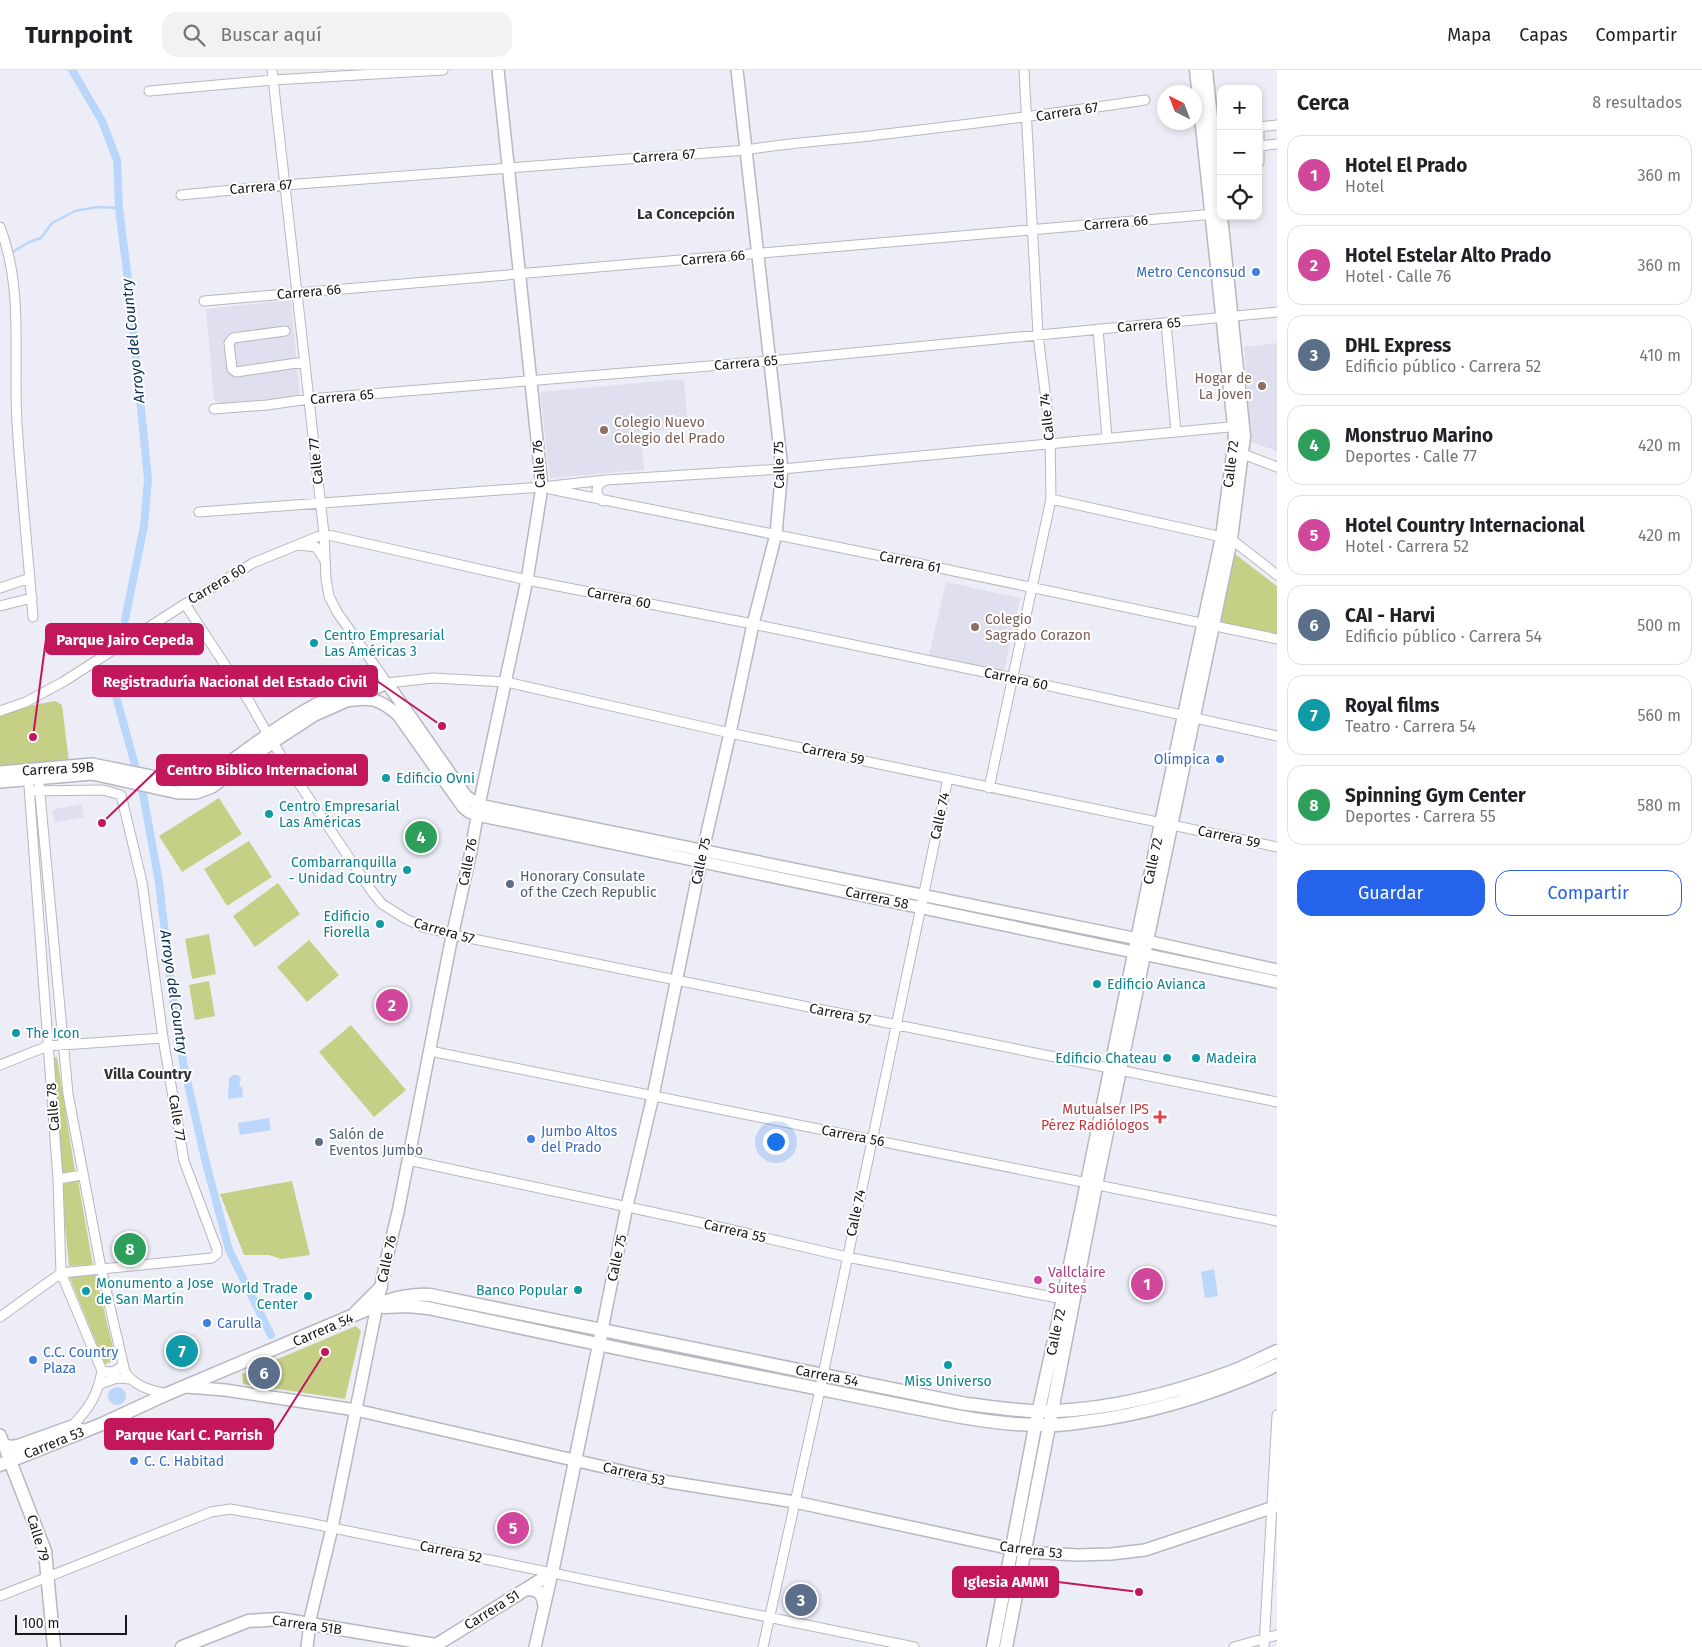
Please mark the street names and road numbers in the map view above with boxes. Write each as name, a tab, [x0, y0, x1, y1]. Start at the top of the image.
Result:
street label: Carrera 67	[1035, 99, 1099, 125]
street label: Carrera 67	[632, 145, 696, 167]
street label: Carrera 67	[229, 176, 293, 198]
street label: Carrera 66	[1083, 212, 1149, 234]
street label: Carrera 66	[680, 247, 746, 269]
street label: Carrera 66	[276, 281, 342, 303]
street label: Carrera 65	[1116, 314, 1182, 336]
street label: Carrera 65	[713, 352, 779, 374]
street label: Carrera 65	[309, 386, 375, 408]
street label: Calle 74	[1036, 392, 1058, 442]
street label: Calle 77	[305, 437, 327, 485]
street label: Calle 76	[529, 439, 549, 489]
street label: Calle 72	[1220, 439, 1242, 489]
street label: Calle 75	[770, 441, 788, 489]
street label: Carrera 61	[878, 547, 942, 577]
street label: Carrera 60	[185, 560, 249, 608]
street label: Carrera 60	[586, 583, 653, 613]
street label: Carrera 60	[983, 664, 1050, 694]
street label: Carrera 59	[800, 739, 866, 769]
street label: Carrera 59B	[21, 759, 95, 779]
street label: Calle 74	[927, 790, 953, 841]
street label: Carrera 59	[1196, 822, 1262, 852]
street label: Calle 75	[688, 836, 714, 886]
street label: Calle 72	[1140, 836, 1166, 886]
street label: Calle 76	[455, 837, 481, 887]
street label: Carrera 58	[844, 883, 910, 913]
street label: Carrera 57	[412, 914, 476, 948]
street label: Carrera 57	[808, 1000, 872, 1028]
street label: Calle 78	[43, 1082, 63, 1132]
street label: Calle 77	[165, 1093, 189, 1143]
street label: Carrera 56	[820, 1122, 886, 1150]
street label: Calle 74	[843, 1187, 869, 1238]
street label: Carrera 55	[702, 1216, 768, 1246]
street label: Calle 75	[604, 1233, 630, 1283]
street label: Calle 76	[374, 1234, 400, 1284]
street label: Calle 72	[1043, 1307, 1069, 1357]
street label: Carrera 54	[290, 1309, 356, 1350]
street label: Carrera 54	[794, 1362, 861, 1391]
street label: Carrera 53	[21, 1423, 87, 1463]
street label: Carrera 53	[601, 1459, 667, 1489]
street label: Calle 79	[23, 1513, 53, 1563]
street label: Carrera 52	[418, 1537, 484, 1567]
street label: Carrera 53	[998, 1538, 1064, 1562]
street label: Carrera 51	[461, 1586, 523, 1634]
street label: Carrera 51B	[271, 1612, 343, 1638]

